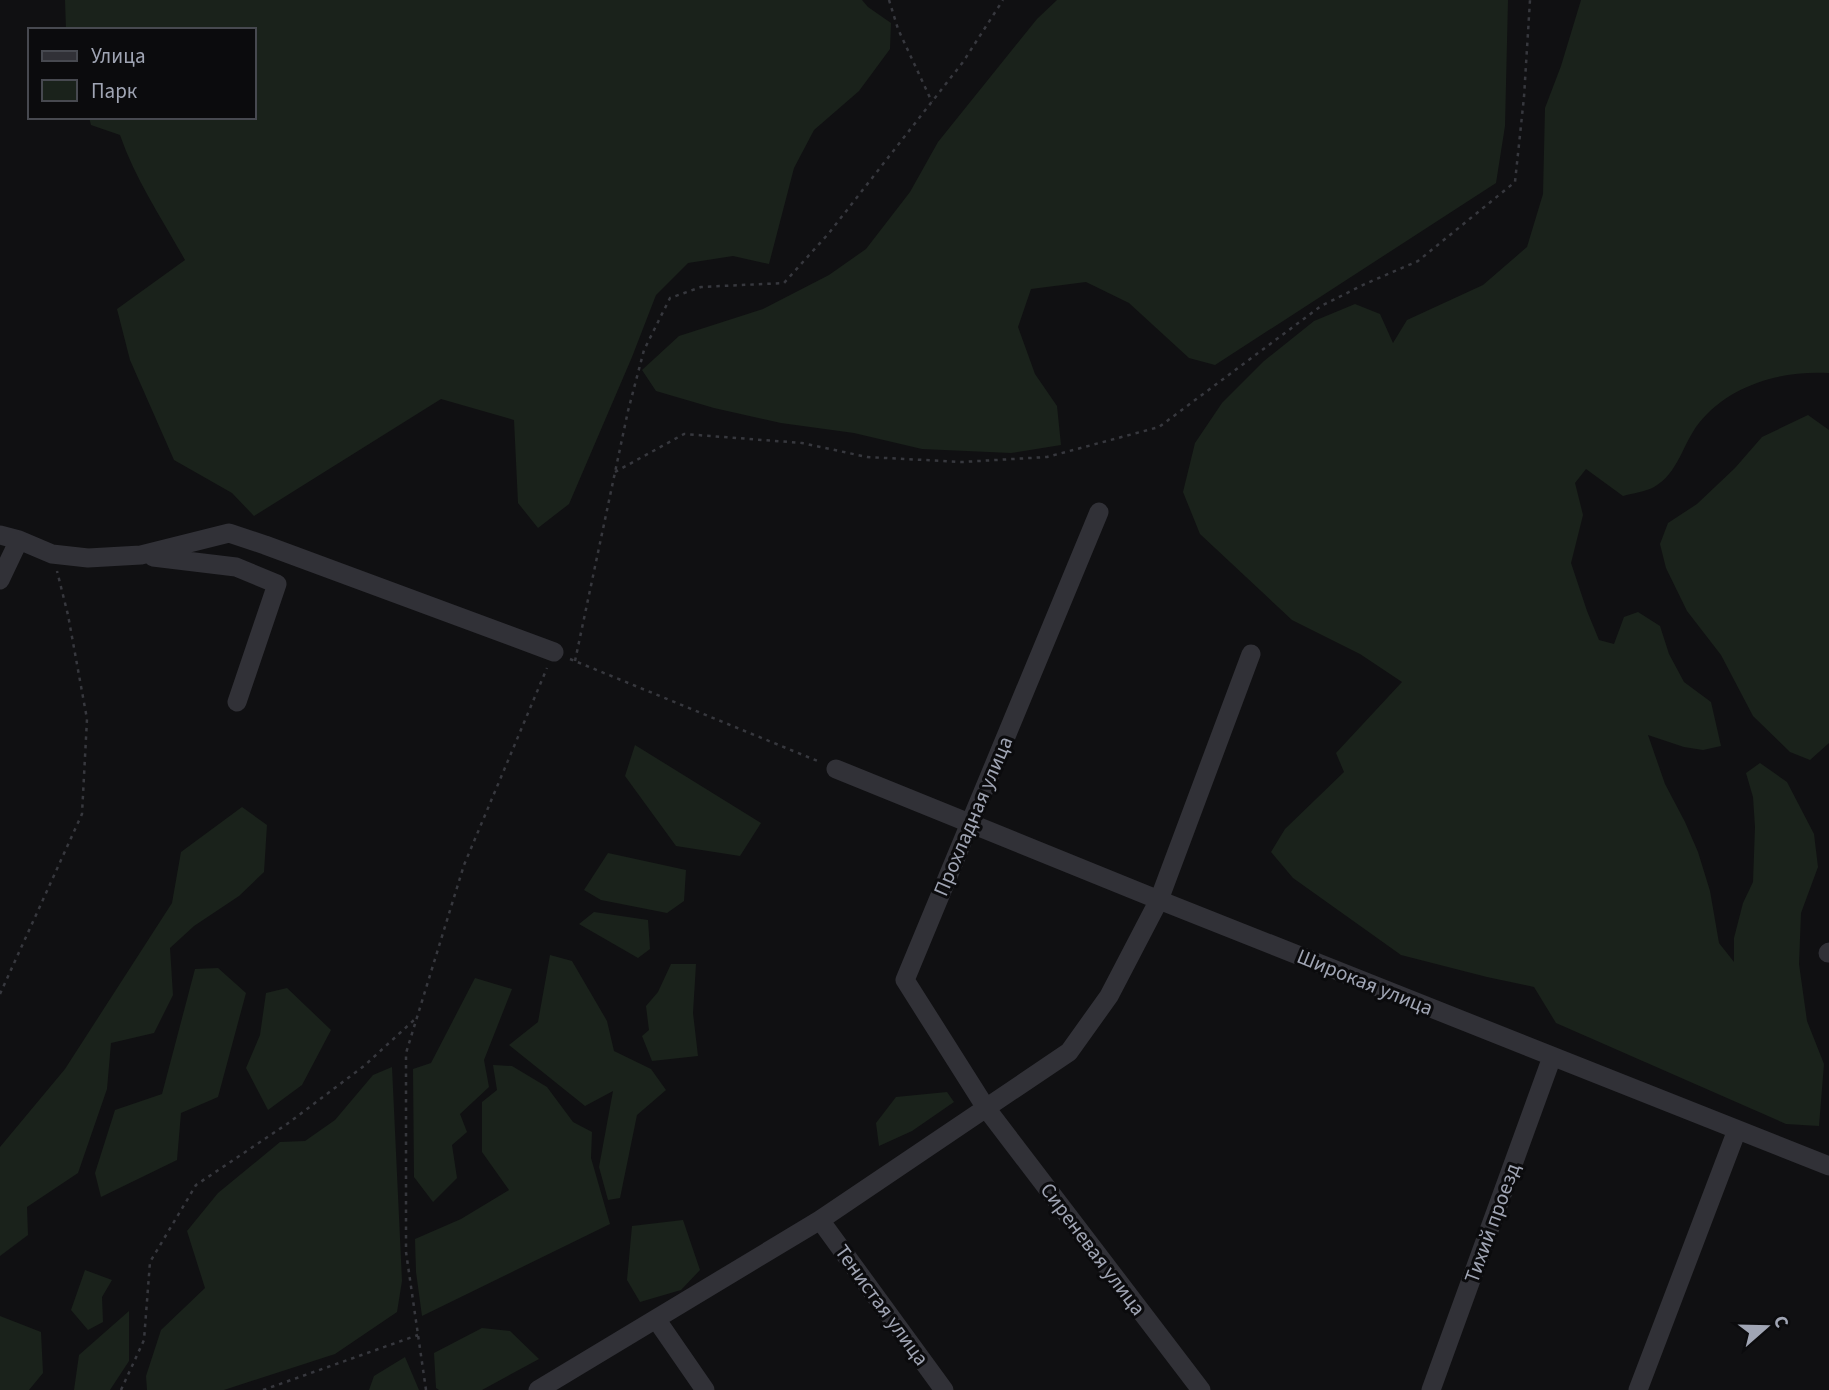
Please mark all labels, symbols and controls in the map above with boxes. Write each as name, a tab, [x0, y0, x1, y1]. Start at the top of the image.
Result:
legend	[28, 28, 256, 119]
text: Улица	[91, 41, 146, 71]
text: Парк	[91, 76, 138, 106]
street label: Прохладная улица	[926, 731, 1020, 901]
street label: Широкая улица	[1293, 941, 1437, 1023]
street label: Тихий проезд	[1456, 1159, 1528, 1287]
street label: Сиреневая улица	[1033, 1176, 1153, 1322]
street label: Тенистая улица	[828, 1238, 936, 1372]
north arrow	[1731, 1292, 1801, 1362]
text: С	[1766, 1312, 1795, 1332]

